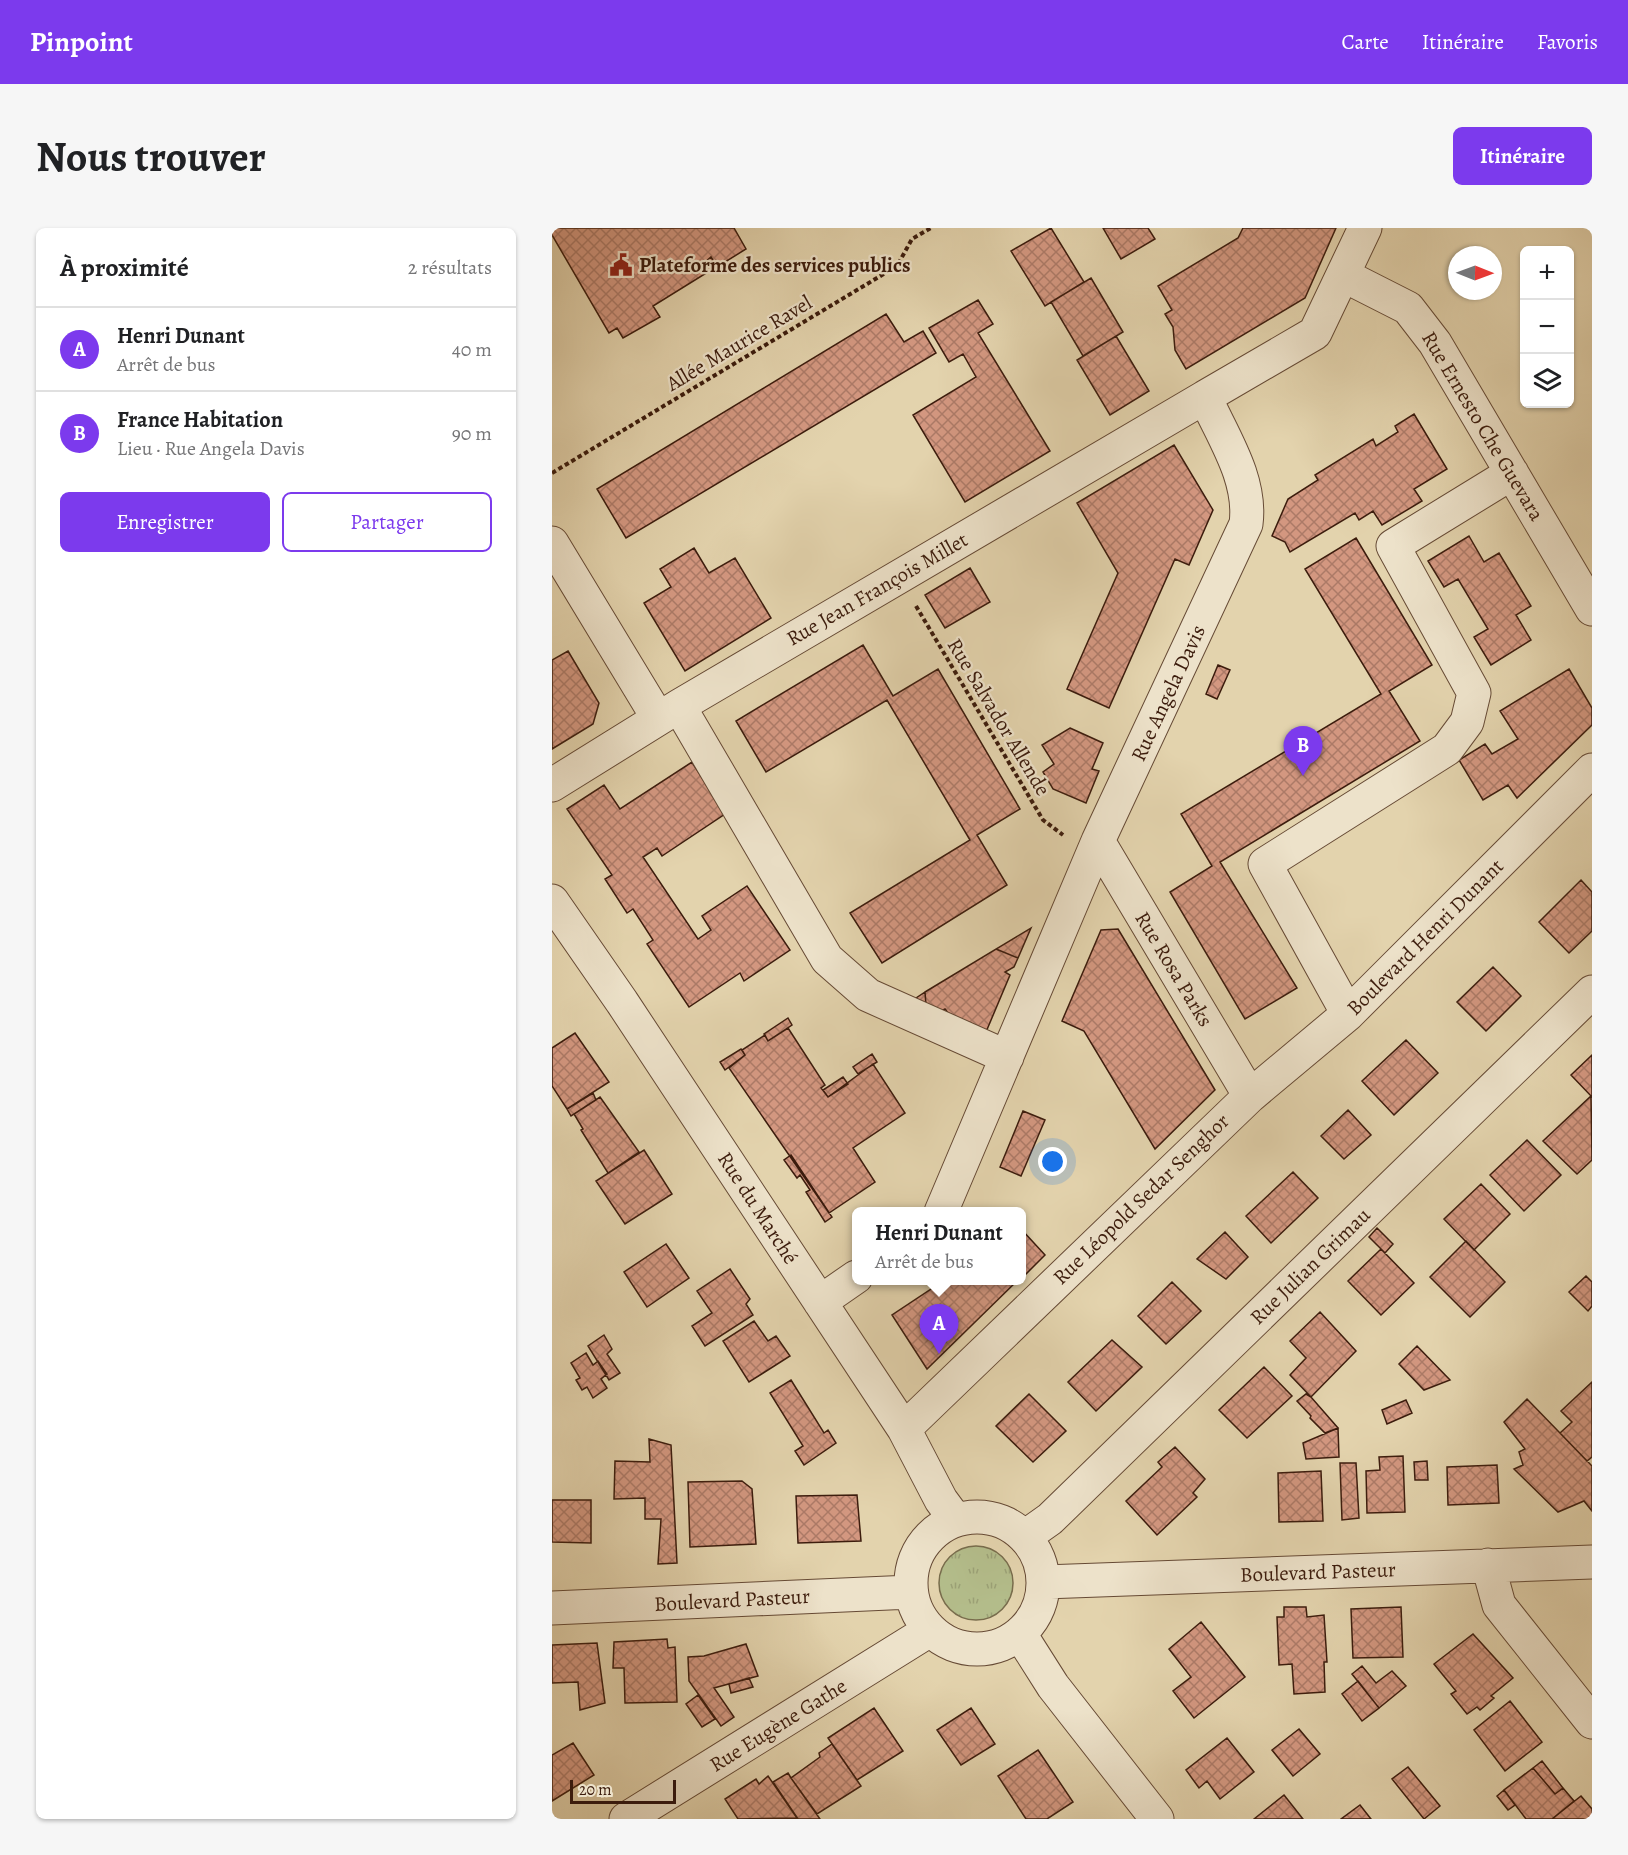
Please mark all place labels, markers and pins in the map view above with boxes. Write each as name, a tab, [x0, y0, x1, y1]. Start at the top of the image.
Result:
place label: Plateforme des services publics	[639, 251, 911, 279]
public building icon: Plateforme des services publics	[608, 252, 634, 278]
pin: B	[1284, 726, 1323, 776]
pin: A	[920, 1304, 958, 1354]

